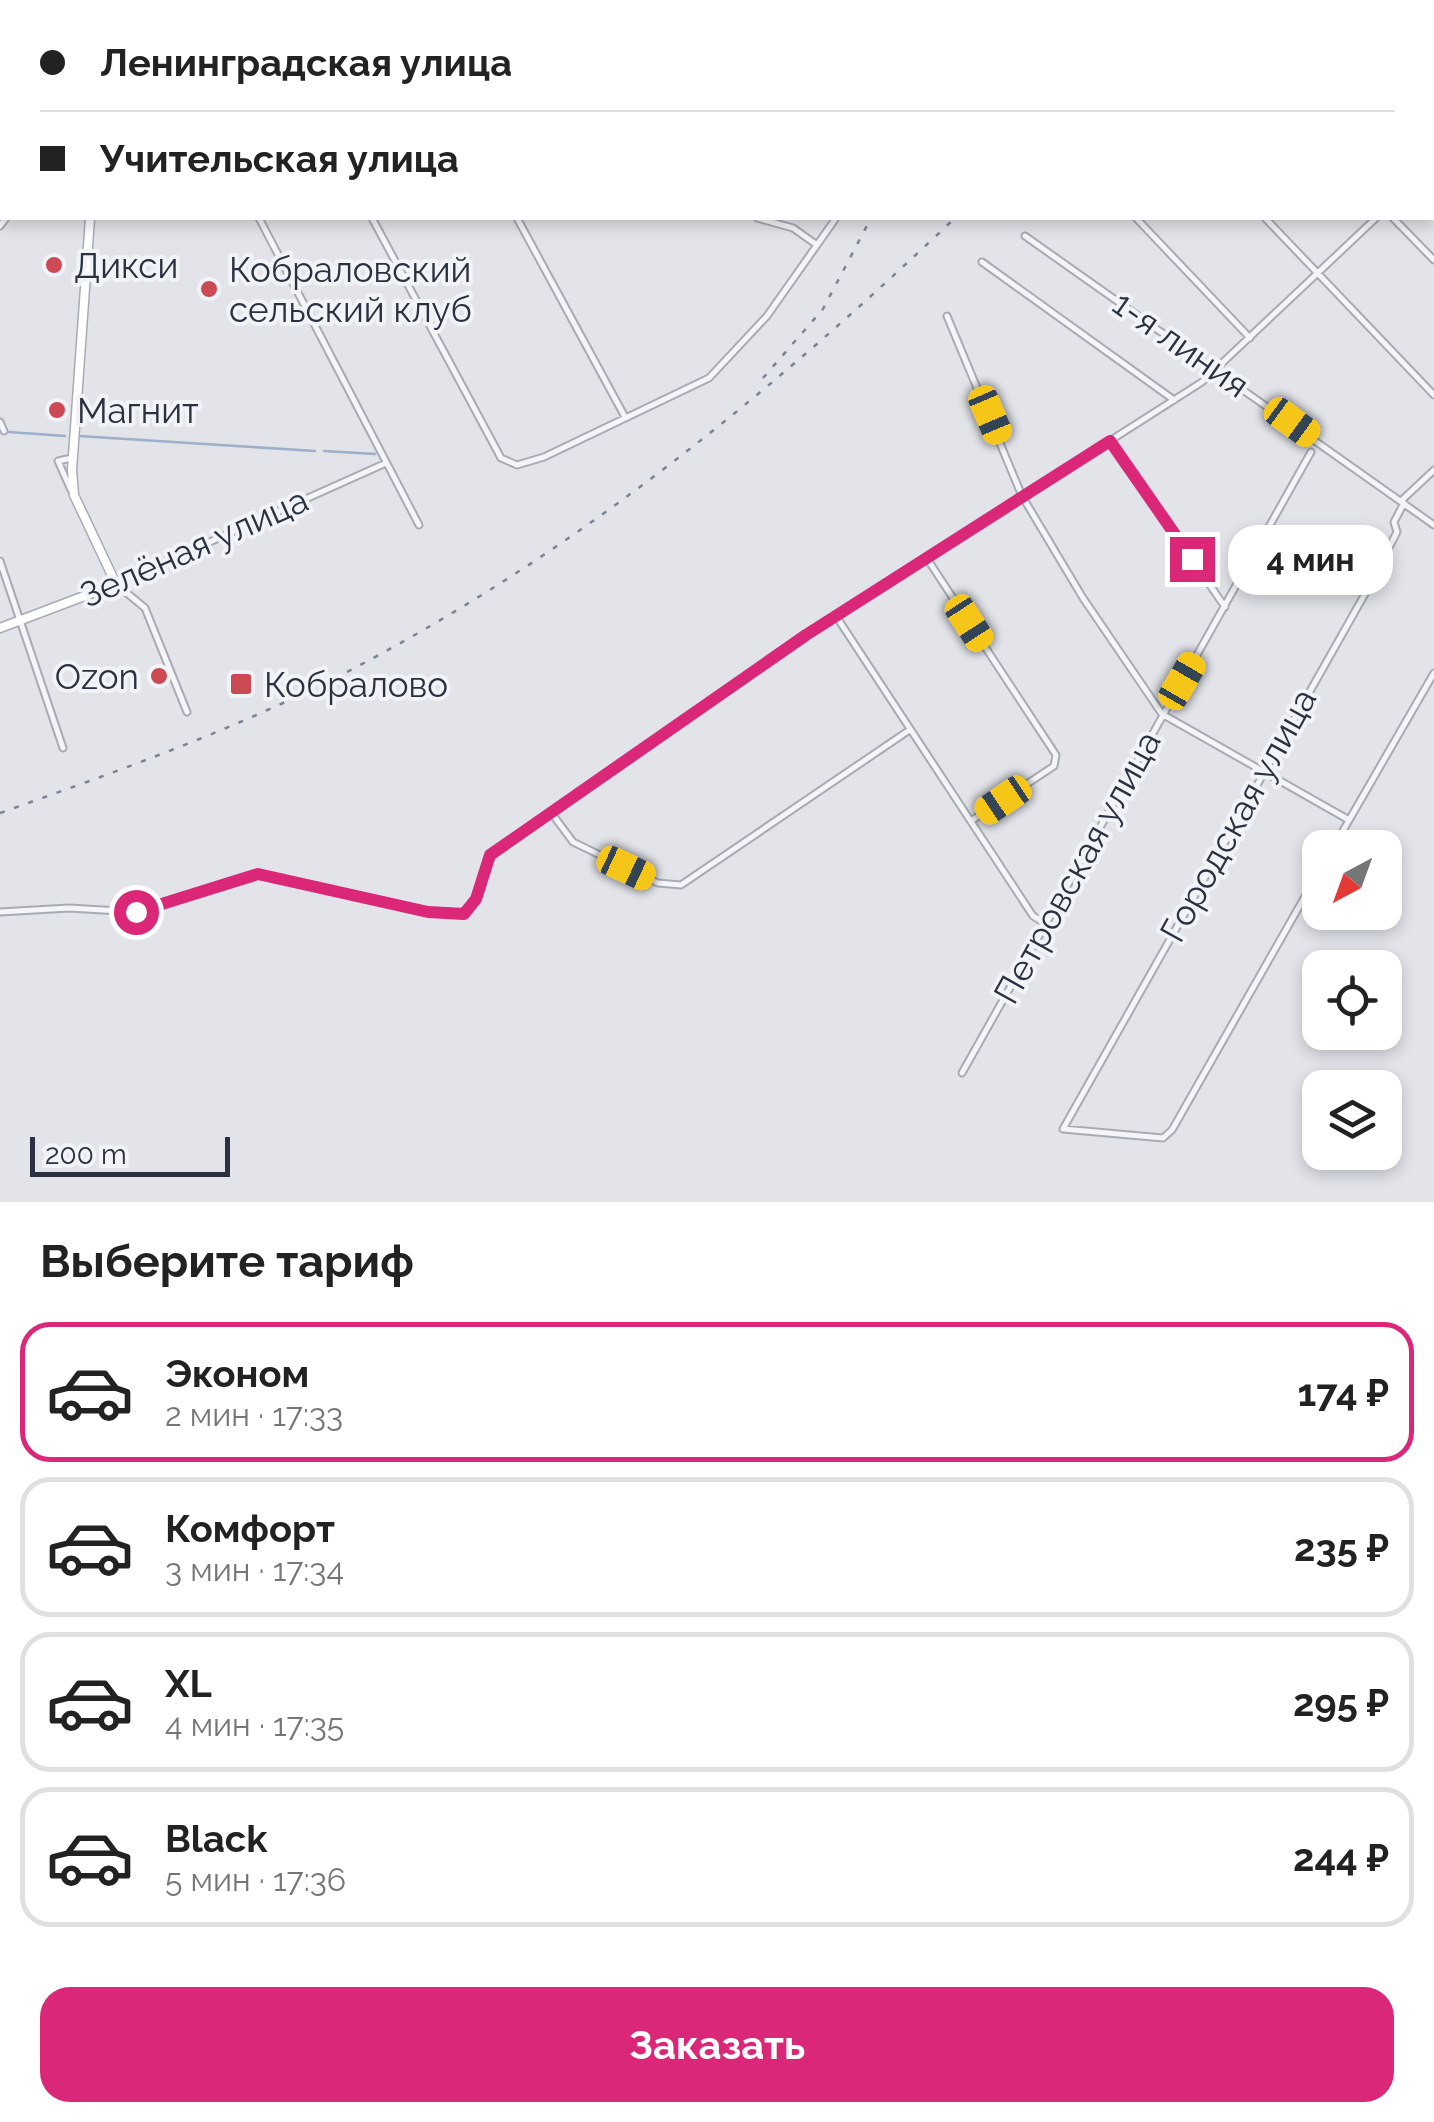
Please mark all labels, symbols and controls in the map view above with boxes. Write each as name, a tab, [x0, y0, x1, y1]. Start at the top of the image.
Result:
text: Ленинградская улица	[100, 40, 512, 85]
text: Учительская улица	[100, 136, 459, 181]
place label: Дикси	[74, 245, 178, 286]
place label: Кобраловский сельский клуб	[229, 249, 472, 330]
marker: Дикси	[43, 254, 65, 276]
marker: Кобраловский сельский клуб	[198, 278, 220, 300]
street label: 1-я линия	[1105, 282, 1257, 406]
car	[964, 382, 1016, 448]
place label: Магнит	[77, 390, 199, 431]
car	[1259, 392, 1325, 452]
marker: Магнит	[46, 399, 68, 421]
street label: Зелёная улица	[74, 479, 314, 615]
callout: 4 мин	[1227, 524, 1392, 594]
route end	[1170, 537, 1215, 582]
text: 4 мин	[1266, 541, 1355, 578]
car	[940, 590, 998, 656]
car	[1154, 648, 1210, 714]
place label: Ozon	[55, 656, 139, 697]
place label: Кобралово	[264, 664, 448, 705]
marker: Ozon	[148, 665, 170, 687]
marker: Кобралово	[228, 671, 254, 697]
street label: Городская улица	[1151, 681, 1325, 949]
street label: Петровская улица	[985, 724, 1169, 1010]
car	[970, 771, 1036, 829]
north arrow	[1302, 830, 1402, 930]
map controls	[1302, 830, 1402, 1170]
car	[592, 842, 660, 894]
route start	[114, 890, 159, 935]
button: locate	[1302, 950, 1402, 1050]
button: layers	[1302, 1070, 1402, 1170]
scale bar	[30, 1132, 230, 1176]
text: 200 m	[45, 1138, 127, 1171]
text: Выберите тариф	[40, 1235, 414, 1288]
icon: car	[45, 1347, 135, 1437]
text: Эконом	[165, 1351, 309, 1396]
text: 174 ₽	[1297, 1370, 1389, 1415]
text: 2 мин · 17:33	[165, 1396, 343, 1433]
icon: car	[45, 1502, 135, 1592]
text: Комфорт	[165, 1506, 335, 1551]
text: 235 ₽	[1294, 1525, 1389, 1570]
text: 3 мин · 17:34	[165, 1551, 344, 1588]
icon: car	[45, 1657, 135, 1747]
text: XL	[165, 1661, 212, 1706]
text: 295 ₽	[1293, 1680, 1389, 1725]
text: 4 мин · 17:35	[165, 1706, 344, 1743]
icon: car	[45, 1812, 135, 1902]
text: Black	[165, 1816, 267, 1861]
text: 244 ₽	[1293, 1835, 1389, 1880]
text: 5 мин · 17:36	[165, 1861, 346, 1898]
button: Заказать	[40, 1987, 1394, 2102]

